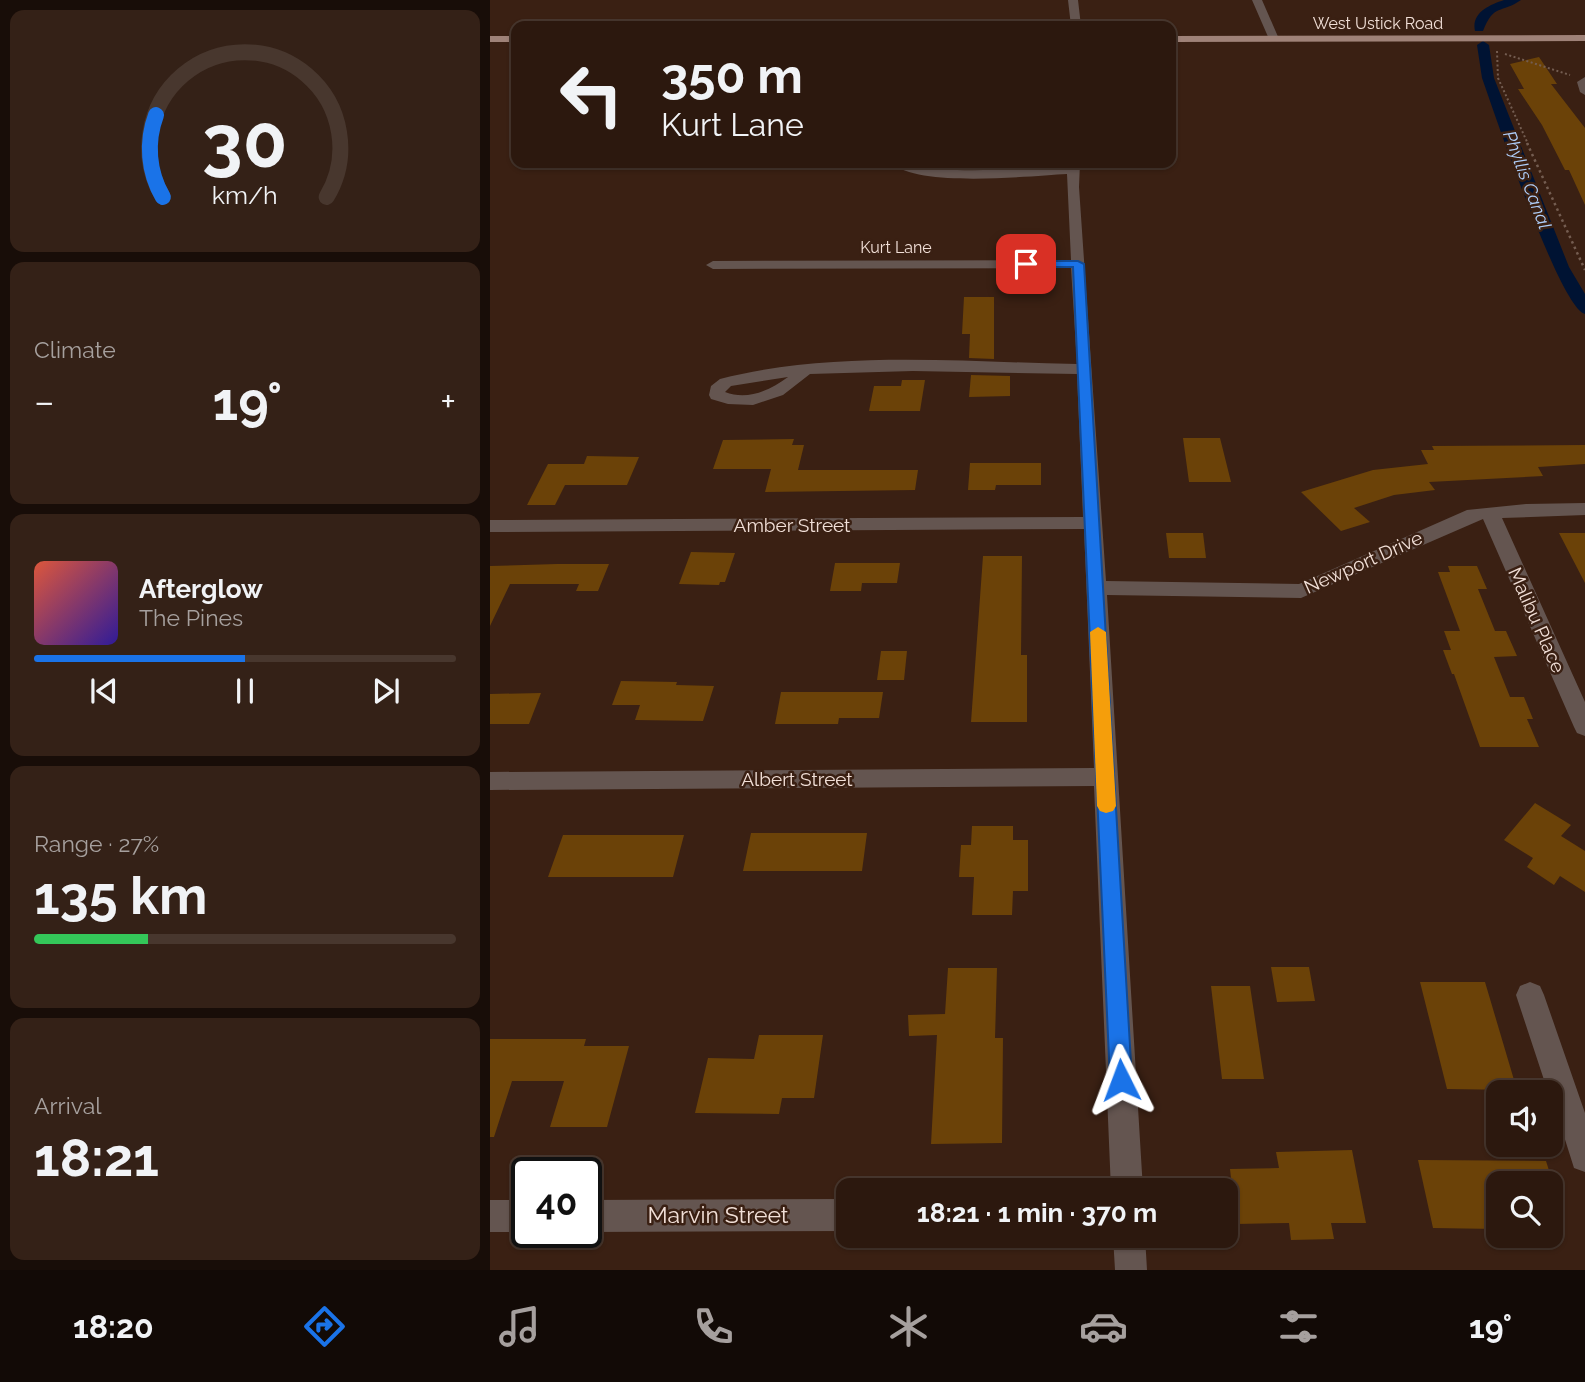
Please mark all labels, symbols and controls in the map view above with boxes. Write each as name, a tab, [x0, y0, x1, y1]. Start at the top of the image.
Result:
street label: West Ustick Road	[1313, 14, 1443, 33]
text: 350 m	[661, 47, 803, 104]
icon: left	[546, 49, 637, 140]
text: 30	[202, 99, 288, 184]
text: Kurt Lane	[661, 106, 804, 143]
water label: Phyllis Canal	[1499, 128, 1556, 232]
text: km/h	[212, 180, 278, 210]
pin	[996, 234, 1056, 294]
street label: Kurt Lane	[860, 238, 932, 257]
icon: arrive	[1007, 245, 1045, 283]
text: Climate	[34, 336, 116, 363]
text: 19°	[213, 371, 282, 432]
text: −	[34, 379, 54, 424]
text: +	[440, 379, 456, 424]
street label: Amber Street	[734, 514, 851, 536]
street label: Newport Drive	[1300, 526, 1426, 598]
street label: Malibu Place	[1504, 564, 1570, 676]
text: Afterglow	[139, 574, 263, 604]
text: The Pines	[139, 604, 243, 631]
icon: previous	[85, 672, 123, 710]
icon: pause	[226, 672, 264, 710]
icon: next	[367, 672, 405, 710]
street label: Albert Street	[741, 768, 853, 790]
text: Range · 27%	[34, 830, 159, 857]
text: 135 km	[34, 865, 207, 926]
position arrow	[1084, 1043, 1158, 1117]
map controls	[1486, 1080, 1563, 1248]
button: sound	[1486, 1080, 1563, 1157]
text: Arrival	[34, 1092, 101, 1119]
text: 18:21	[34, 1127, 159, 1188]
speed limit sign: 40	[511, 1157, 602, 1248]
button: search	[1486, 1171, 1563, 1248]
text: 18:21 · 1 min · 370 m	[917, 1198, 1157, 1228]
street label: Marvin Street	[648, 1201, 789, 1228]
icon: directions	[300, 1302, 349, 1351]
icon: music	[495, 1302, 544, 1351]
icon: phone	[689, 1302, 738, 1351]
icon: climate	[884, 1302, 933, 1351]
icon: car	[1079, 1302, 1128, 1351]
icon: filters	[1274, 1302, 1323, 1351]
text: 18:20	[73, 1308, 154, 1345]
text: 19°	[1469, 1308, 1512, 1345]

